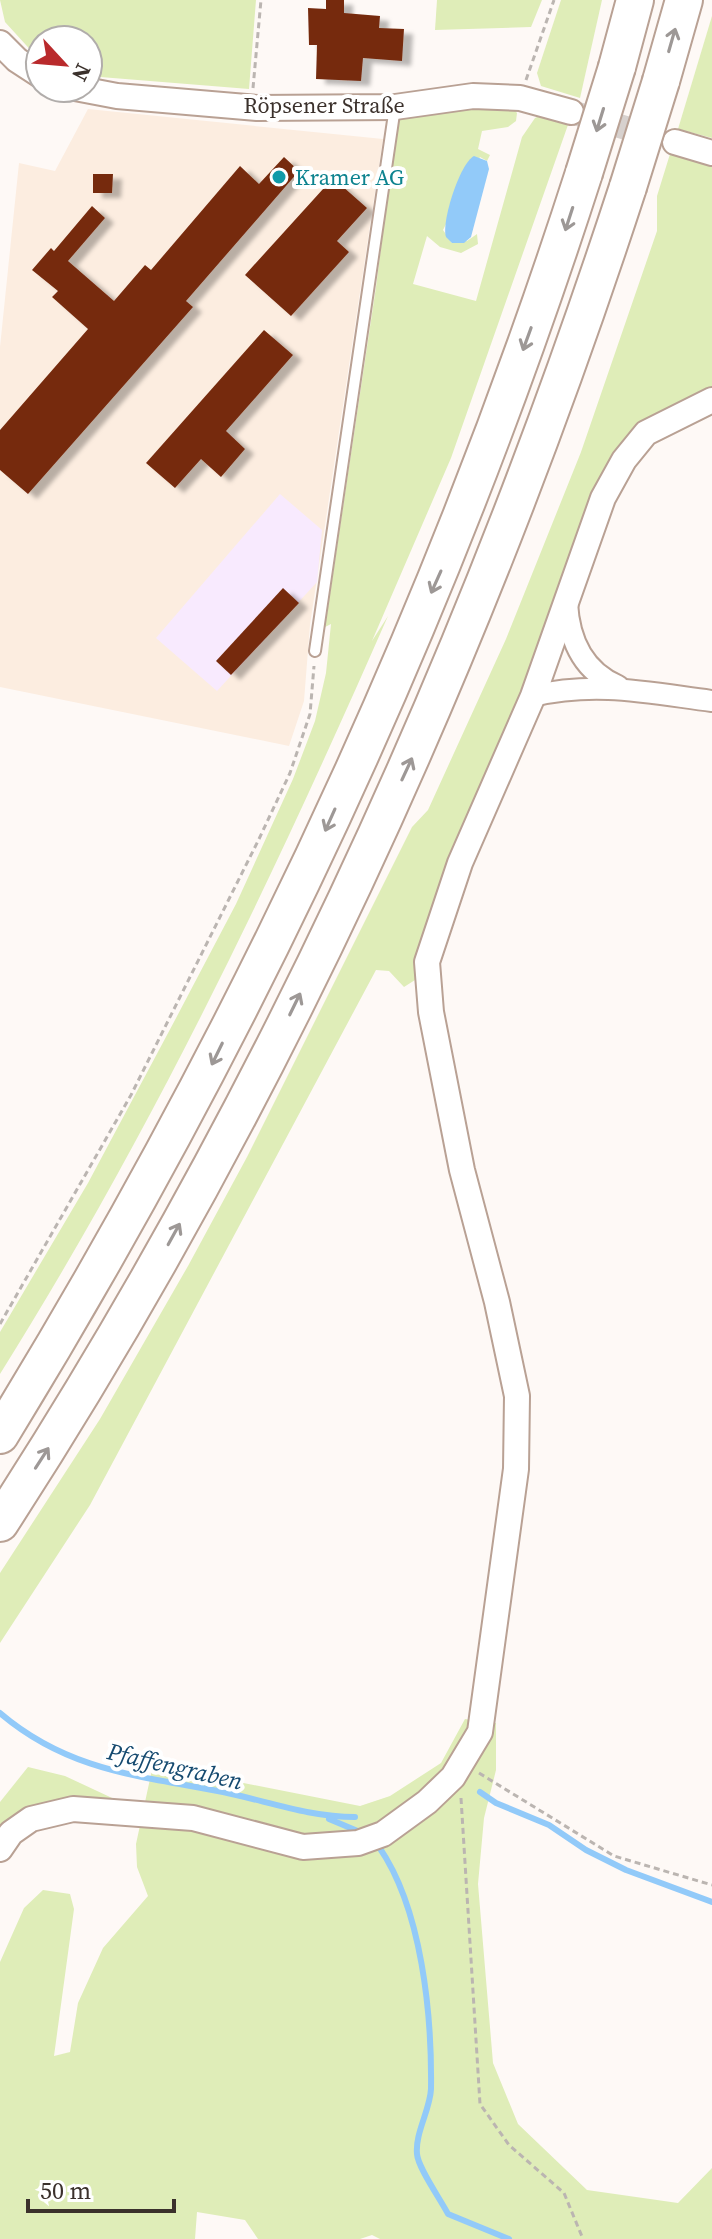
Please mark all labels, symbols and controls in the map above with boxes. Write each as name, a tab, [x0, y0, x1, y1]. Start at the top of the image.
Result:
north arrow	[24, 24, 104, 104]
one-way arrow	[666, 28, 681, 54]
text: N	[65, 59, 99, 87]
street label: Röpsener Straße	[243, 90, 405, 120]
one-way arrow	[592, 107, 607, 133]
place label: Kramer AG	[295, 162, 404, 192]
marker: Kramer AG	[270, 168, 288, 186]
one-way arrow	[561, 206, 576, 232]
one-way arrow	[519, 326, 533, 351]
one-way arrow	[427, 569, 442, 594]
one-way arrow	[400, 757, 415, 781]
one-way arrow	[322, 807, 337, 831]
one-way arrow	[288, 992, 303, 1016]
one-way arrow	[209, 1041, 224, 1065]
one-way arrow	[167, 1223, 183, 1246]
one-way arrow	[35, 1447, 51, 1470]
water label: Pfaffengraben	[103, 1734, 246, 1798]
scale bar	[28, 2163, 174, 2213]
text: 50 m	[40, 2174, 91, 2207]

